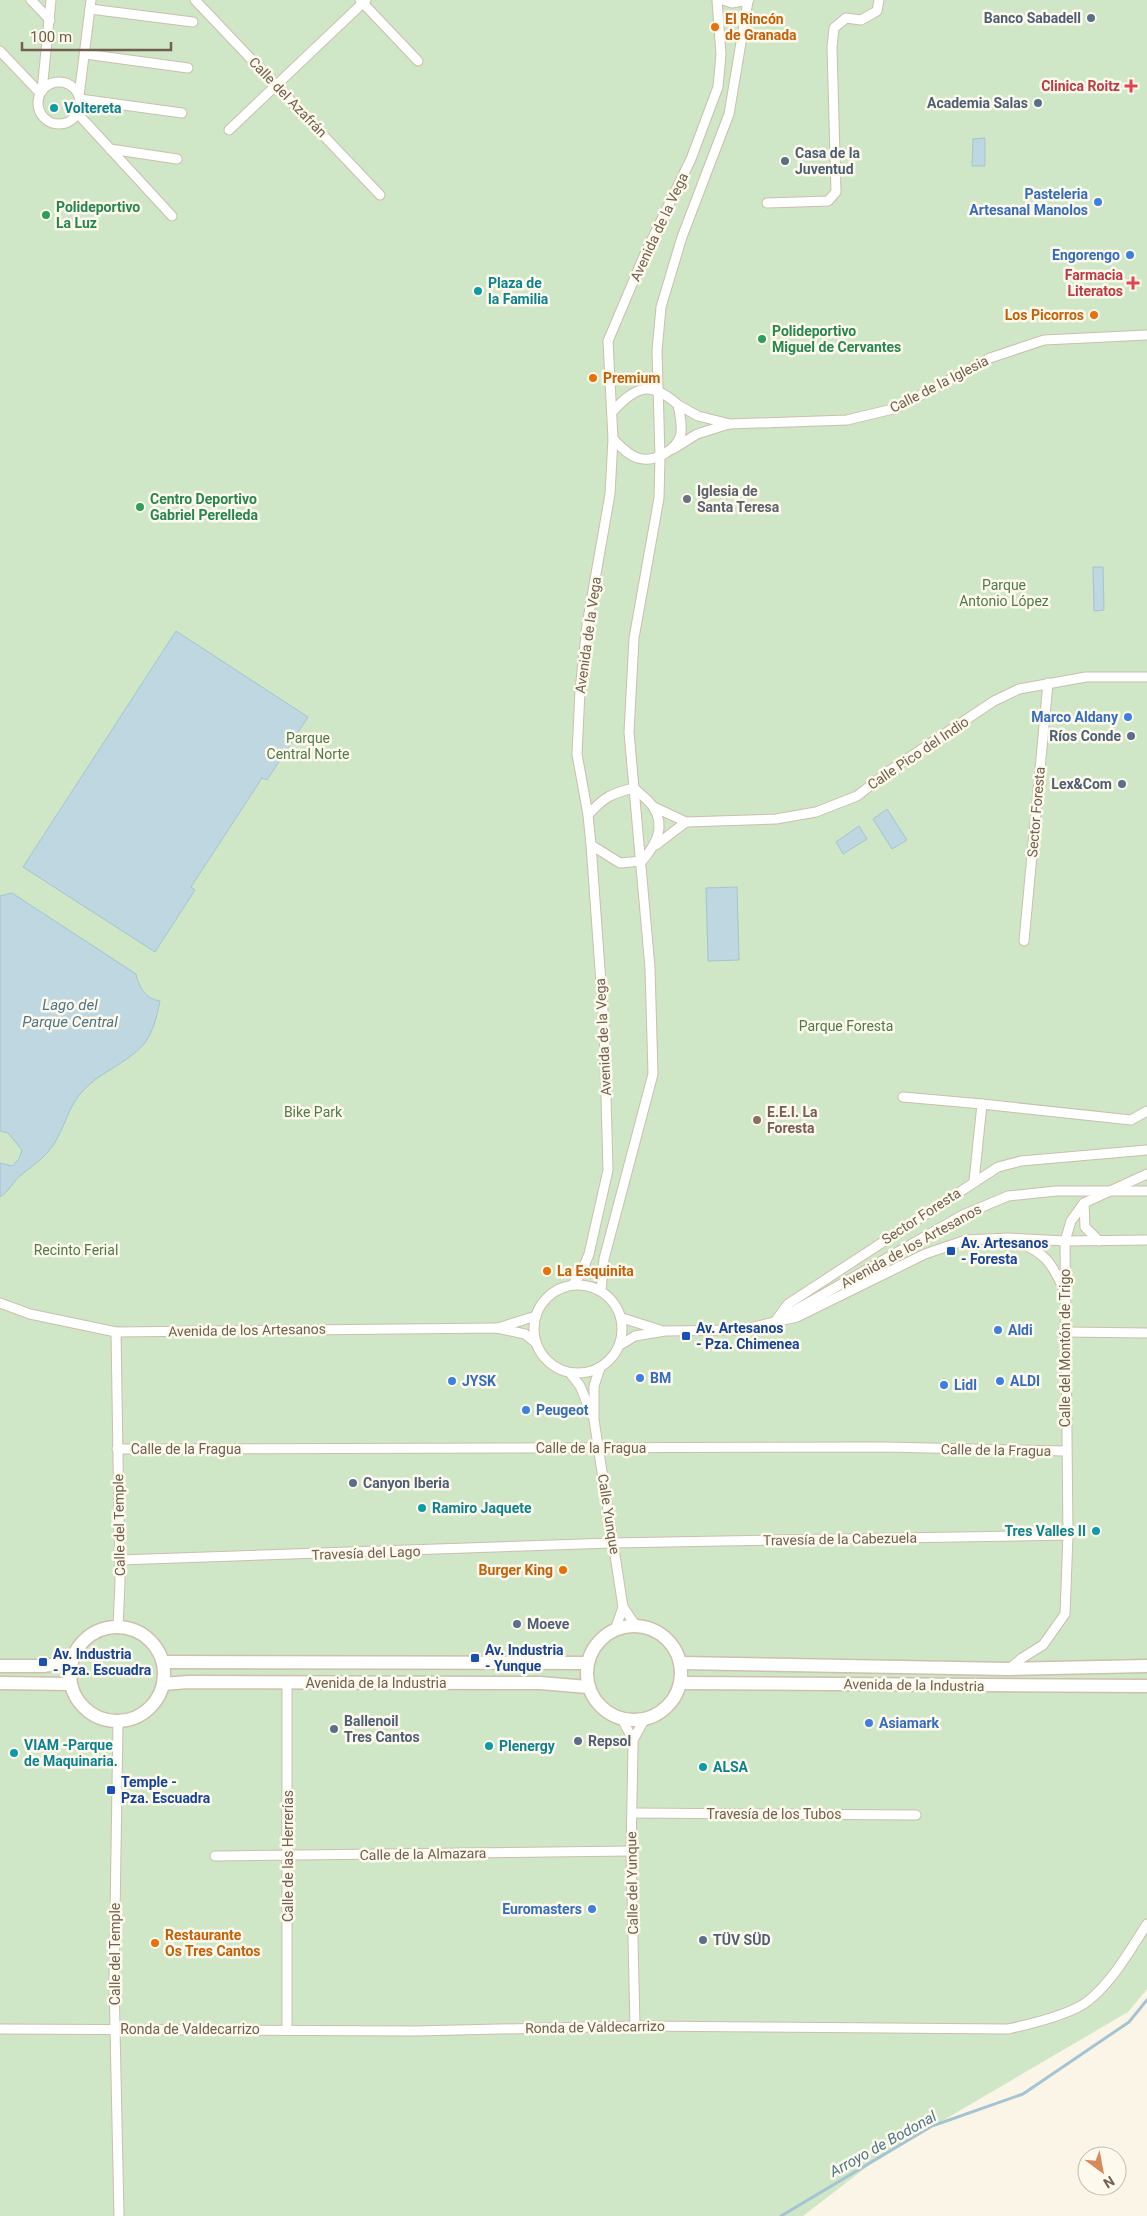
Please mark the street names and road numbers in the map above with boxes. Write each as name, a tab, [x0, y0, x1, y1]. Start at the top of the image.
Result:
street label: Calle del Azafrán	[246, 54, 330, 140]
street label: Avenida de la Vega	[627, 170, 691, 284]
street label: Calle de la Iglesia	[887, 352, 991, 416]
street label: Avenida de la Vega	[572, 576, 604, 694]
street label: Calle Pico del Indio	[864, 713, 972, 793]
street label: Sector Foresta	[1024, 766, 1048, 858]
street label: Avenida de la Vega	[592, 978, 614, 1096]
street label: Sector Foresta	[879, 1185, 963, 1247]
street label: Avenida de los Artesanos	[838, 1201, 984, 1291]
street label: Calle del Montón de Trigo	[1057, 1269, 1073, 1427]
street label: Avenida de los Artesanos	[168, 1321, 326, 1339]
street label: Calle de la Fragua	[536, 1440, 646, 1456]
street label: Calle de la Fragua	[131, 1441, 241, 1457]
street label: Calle de la Fragua	[941, 1441, 1051, 1459]
street label: Calle Yunque	[595, 1473, 623, 1555]
street label: Calle del Temple	[110, 1474, 128, 1576]
street label: Travesía de la Cabezuela	[763, 1530, 917, 1548]
street label: Travesía del Lago	[311, 1543, 421, 1563]
street label: Avenida de la Industria	[305, 1675, 447, 1691]
street label: Avenida de la Industria	[843, 1676, 985, 1694]
street label: Calle de las Herrerías	[280, 1790, 296, 1922]
street label: Travesía de los Tubos	[707, 1806, 841, 1822]
street label: Calle del Yunque	[623, 1831, 641, 1935]
street label: Calle de la Almazara	[359, 1845, 487, 1863]
street label: Calle del Temple	[107, 1903, 123, 2005]
street label: Ronda de Valdecarrizo	[525, 2018, 665, 2036]
street label: Ronda de Valdecarrizo	[120, 2021, 260, 2037]

